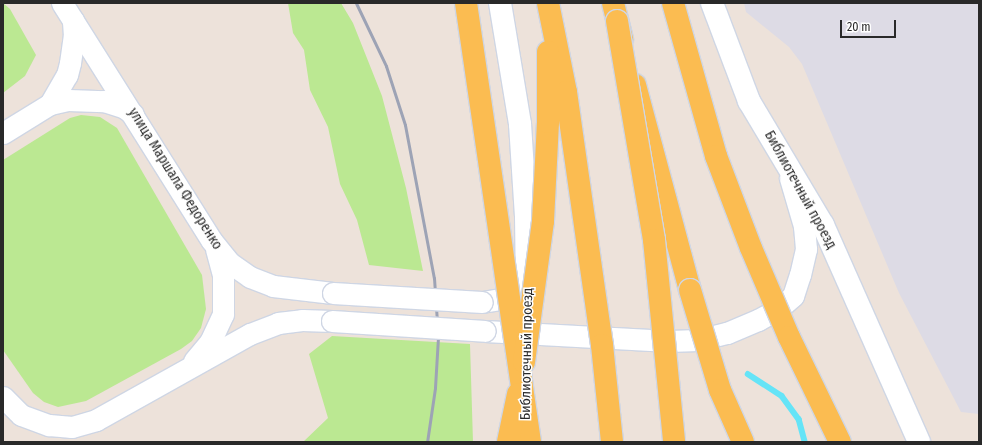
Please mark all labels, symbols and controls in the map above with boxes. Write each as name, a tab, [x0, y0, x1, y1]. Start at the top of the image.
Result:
scale bar	[842, 12, 898, 38]
text: 20 m	[847, 20, 871, 34]
street label: улица Маршала Федоренко	[124, 105, 226, 253]
street label: Библиотечный проезд	[761, 128, 839, 252]
street label: Библиотечный проезд	[517, 288, 537, 420]

